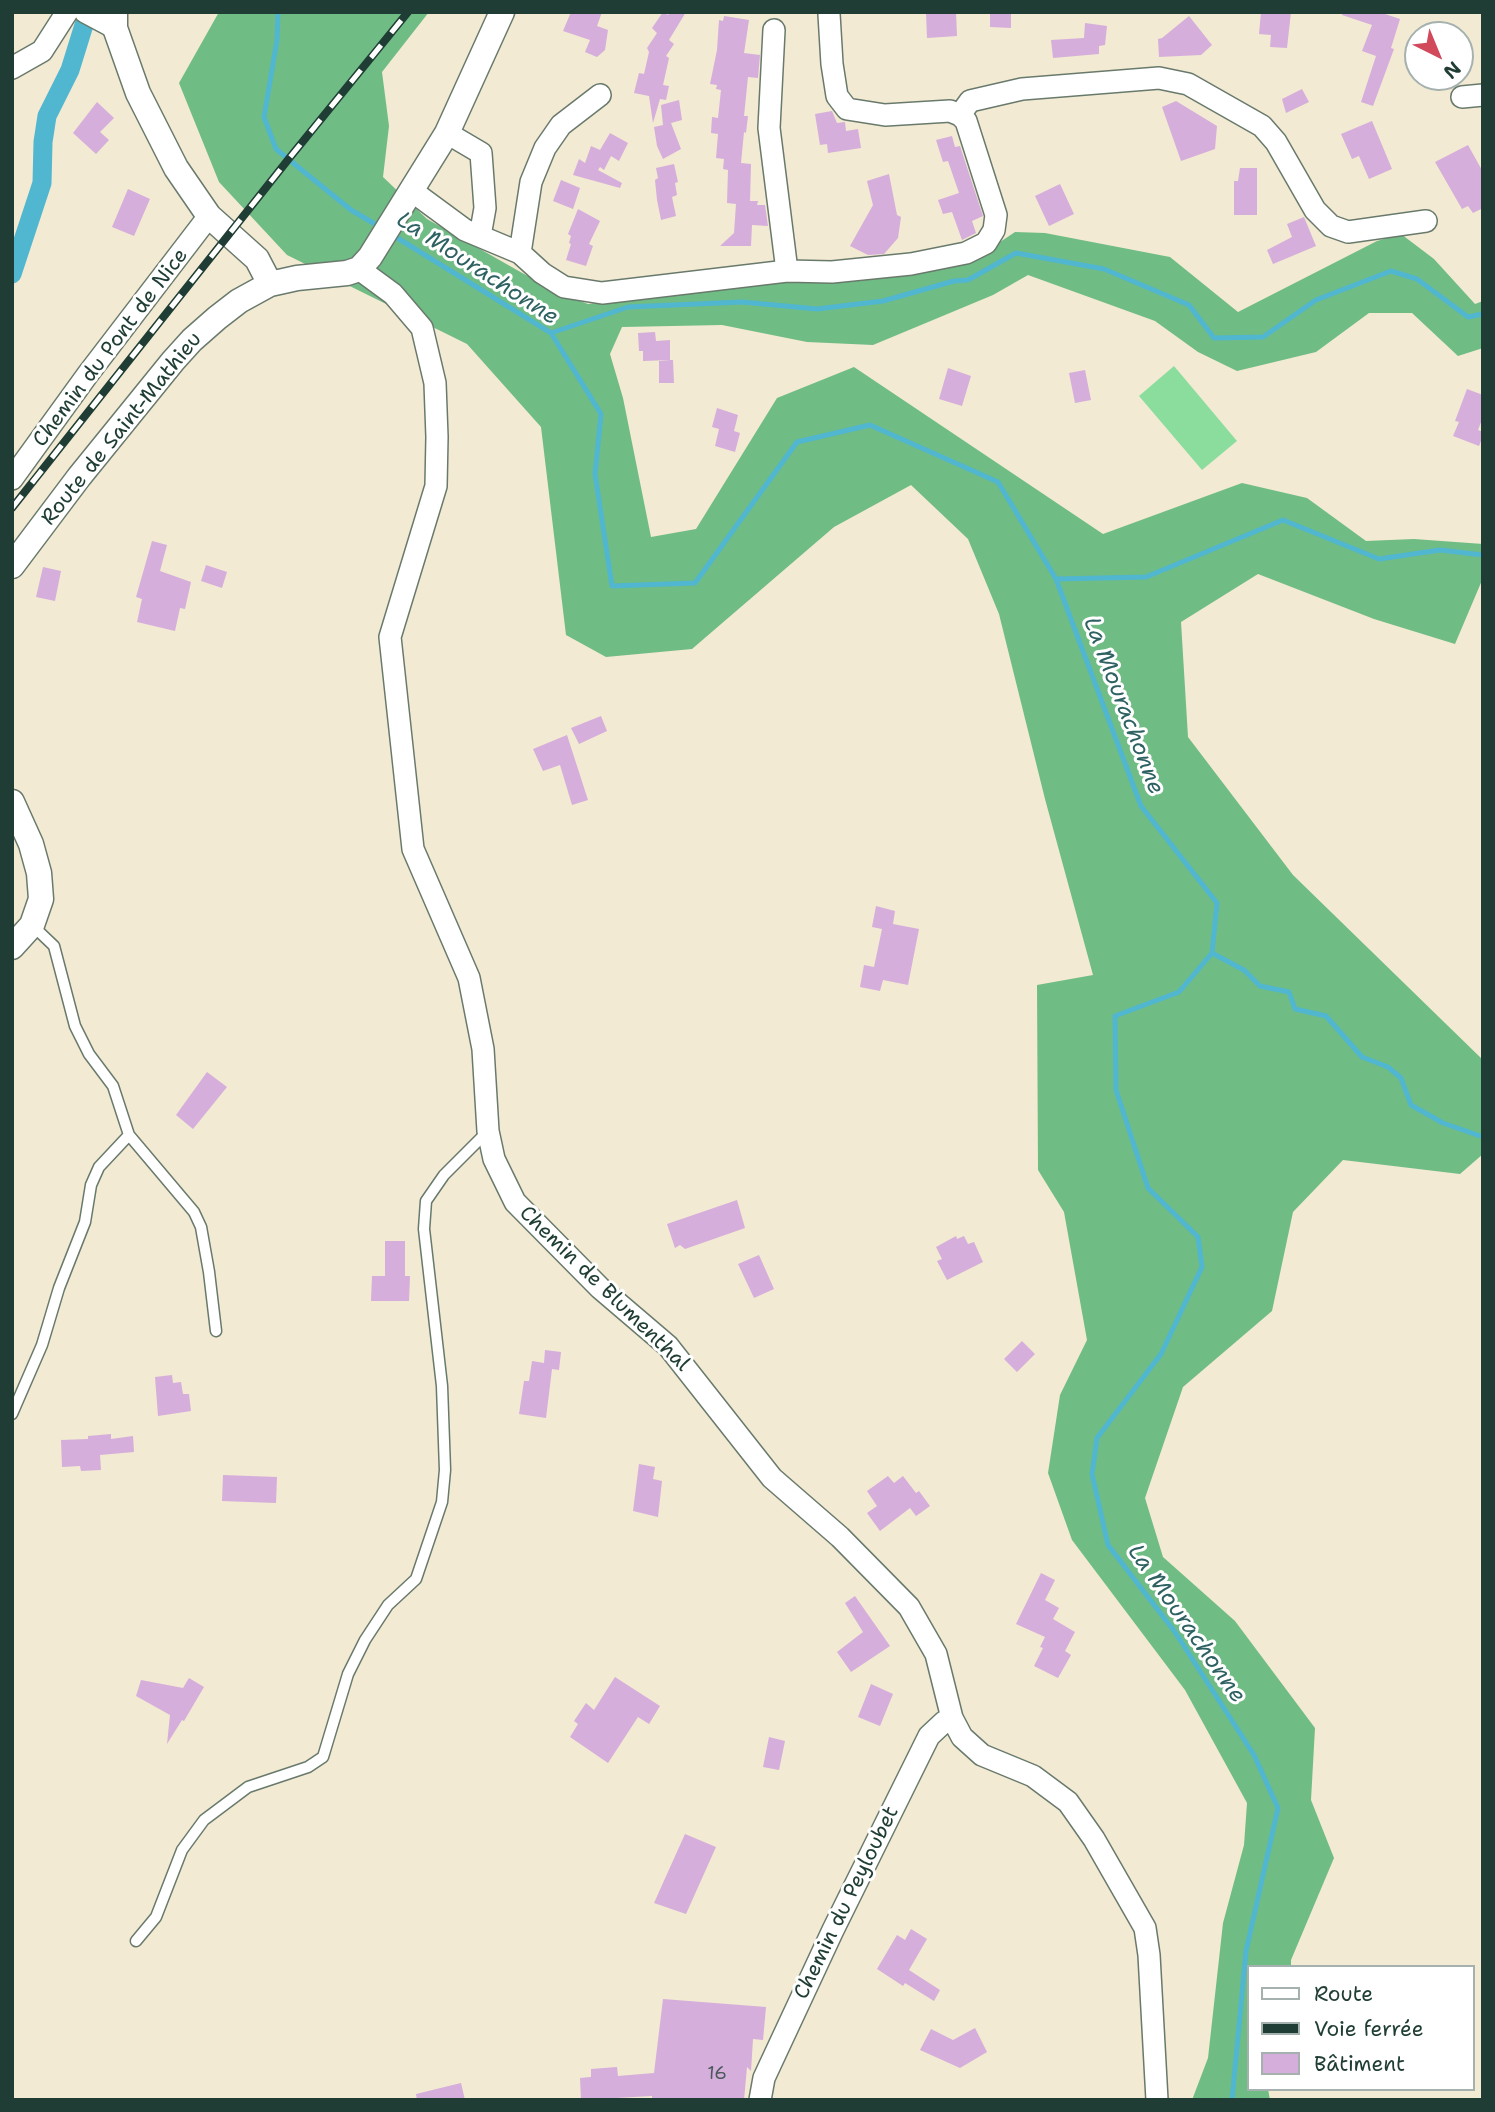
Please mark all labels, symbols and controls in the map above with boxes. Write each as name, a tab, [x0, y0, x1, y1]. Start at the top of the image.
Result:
north arrow	[1404, 21, 1474, 91]
text: N	[1438, 56, 1466, 85]
water label: La Mourachonne	[391, 206, 563, 332]
street label: Chemin du Pont de Nice	[28, 244, 194, 452]
street label: Route de Saint-Mathieu	[36, 327, 208, 531]
water label: La Mourachonne	[1077, 614, 1169, 798]
street label: Chemin de Blumenthal	[514, 1201, 694, 1377]
water label: La Mourachonne	[1121, 1539, 1251, 1709]
street label: Chemin du Peyloubet	[789, 1802, 905, 2004]
legend	[1246, 1965, 1474, 2091]
text: Route	[1314, 1980, 1373, 2008]
text: Voie ferrée	[1314, 2015, 1424, 2043]
text: Bâtiment	[1314, 2050, 1405, 2078]
house number: 16	[707, 2063, 727, 2085]

